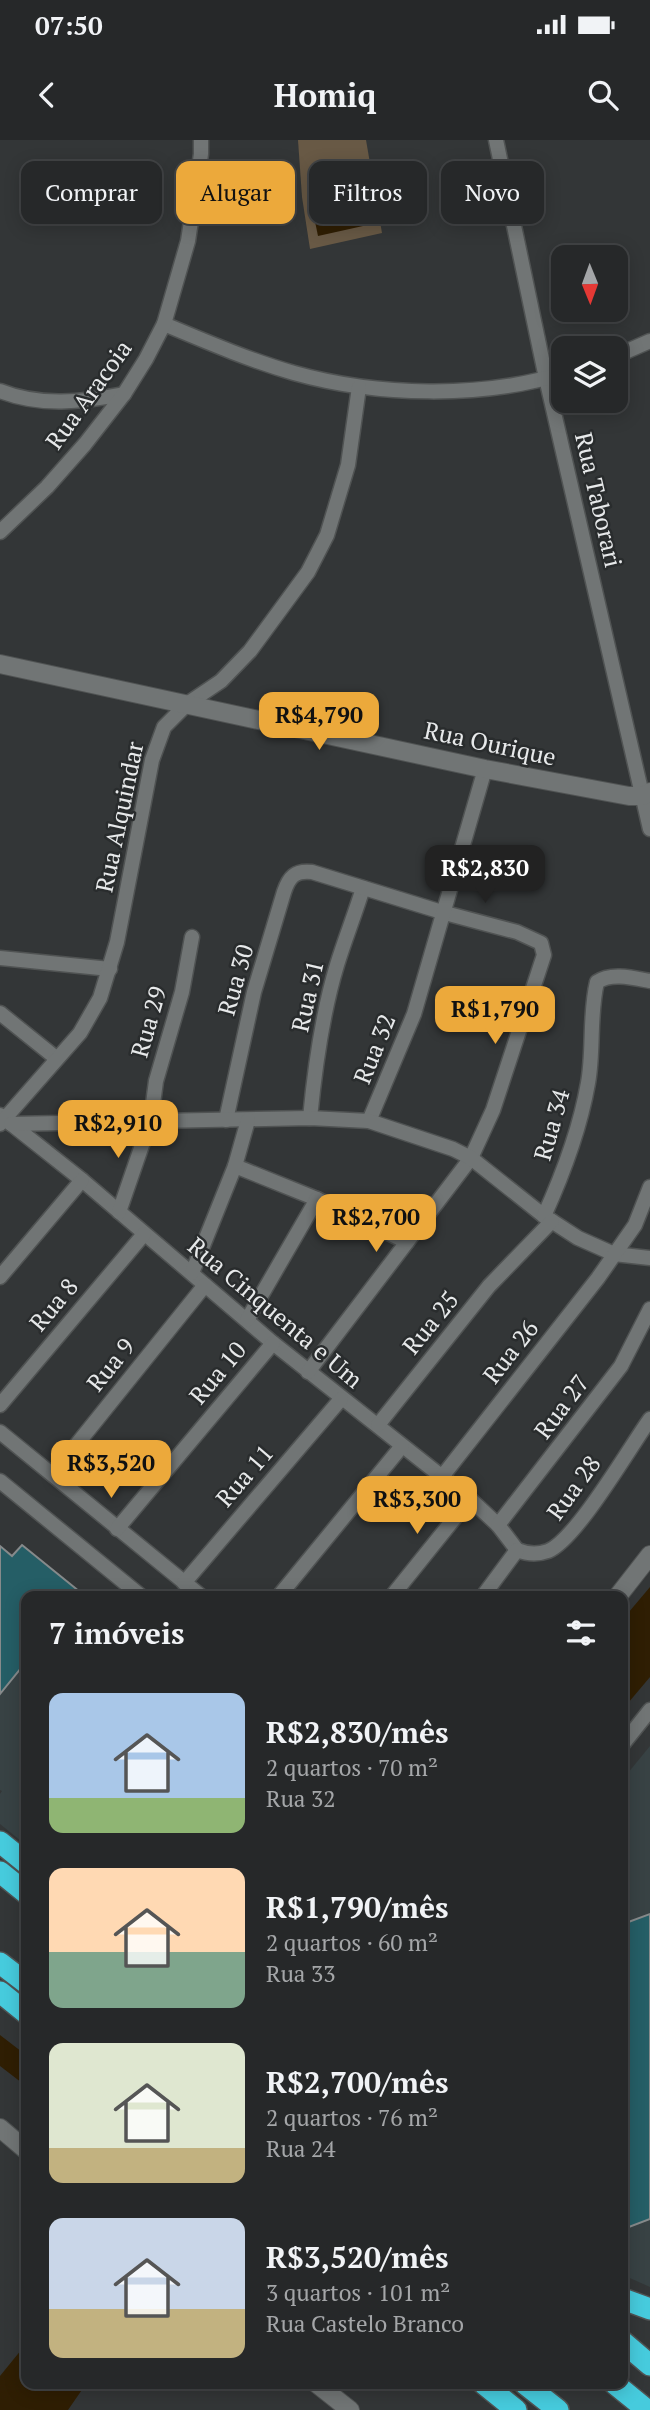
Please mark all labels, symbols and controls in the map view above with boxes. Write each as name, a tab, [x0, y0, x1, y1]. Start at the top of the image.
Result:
text: 07:50	[35, 8, 103, 42]
text: Homiq	[274, 74, 376, 116]
icon: back	[28, 76, 66, 114]
icon: search	[584, 76, 622, 114]
chip: Comprar	[21, 161, 162, 224]
chip: Alugar	[176, 161, 295, 224]
chip: Filtros	[309, 161, 427, 224]
chip: Novo	[441, 161, 544, 224]
north arrow	[551, 245, 628, 322]
map controls	[551, 245, 628, 413]
street label: Rua Aracoia	[38, 333, 139, 455]
button: layers	[551, 336, 628, 413]
street label: Rua Taborari	[568, 429, 630, 570]
pin: R$4,790	[254, 692, 384, 752]
text: R$4,790	[275, 699, 363, 730]
street label: Rua Ourique	[421, 713, 559, 773]
street label: Rua Alquindar	[87, 738, 151, 895]
pin: R$2,830	[420, 846, 550, 905]
text: R$2,830	[441, 852, 529, 883]
street label: Rua 30	[210, 940, 260, 1019]
street label: Rua 31	[283, 957, 331, 1035]
street label: Rua 29	[123, 982, 173, 1061]
pin: R$1,790	[430, 986, 560, 1046]
text: R$1,790	[451, 993, 539, 1024]
street label: Rua 32	[346, 1009, 403, 1088]
street label: Rua 34	[526, 1085, 576, 1164]
pin: R$2,910	[53, 1100, 183, 1160]
text: R$2,910	[74, 1107, 162, 1138]
pin: R$2,700	[311, 1194, 441, 1254]
text: R$2,700	[332, 1201, 420, 1232]
street label: Rua Cinquenta e Um	[182, 1230, 370, 1395]
street label: Rua 8	[22, 1271, 85, 1338]
street label: Rua 25	[395, 1284, 466, 1361]
street label: Rua 26	[475, 1313, 545, 1390]
street label: Rua 9	[79, 1331, 141, 1398]
street label: Rua 10	[182, 1334, 253, 1410]
street label: Rua 27	[527, 1368, 596, 1445]
street label: Rua 11	[208, 1437, 280, 1513]
pin: R$3,520	[46, 1440, 176, 1500]
text: R$3,520	[67, 1447, 155, 1478]
street label: Rua 28	[539, 1449, 607, 1526]
pin: R$3,300	[352, 1476, 482, 1536]
text: R$3,300	[373, 1483, 461, 1514]
text: 7 imóveis	[49, 1613, 184, 1653]
icon: filters	[562, 1614, 600, 1652]
text: R$2,830/mês	[266, 1712, 449, 1752]
icon: home	[105, 1721, 189, 1805]
text: 2 quartos · 70 m²	[266, 1752, 438, 1783]
text: Rua 32	[266, 1783, 336, 1814]
text: R$1,790/mês	[266, 1887, 449, 1927]
icon: home	[105, 1896, 189, 1980]
text: 2 quartos · 60 m²	[266, 1927, 438, 1958]
text: Rua 33	[266, 1958, 336, 1989]
text: R$2,700/mês	[266, 2062, 449, 2102]
icon: home	[105, 2071, 189, 2155]
text: 2 quartos · 76 m²	[266, 2102, 438, 2133]
text: Rua 24	[266, 2133, 336, 2164]
text: R$3,520/mês	[266, 2237, 449, 2277]
icon: home	[105, 2246, 189, 2330]
text: 3 quartos · 101 m²	[266, 2277, 450, 2308]
text: Rua Castelo Branco	[266, 2308, 464, 2339]

